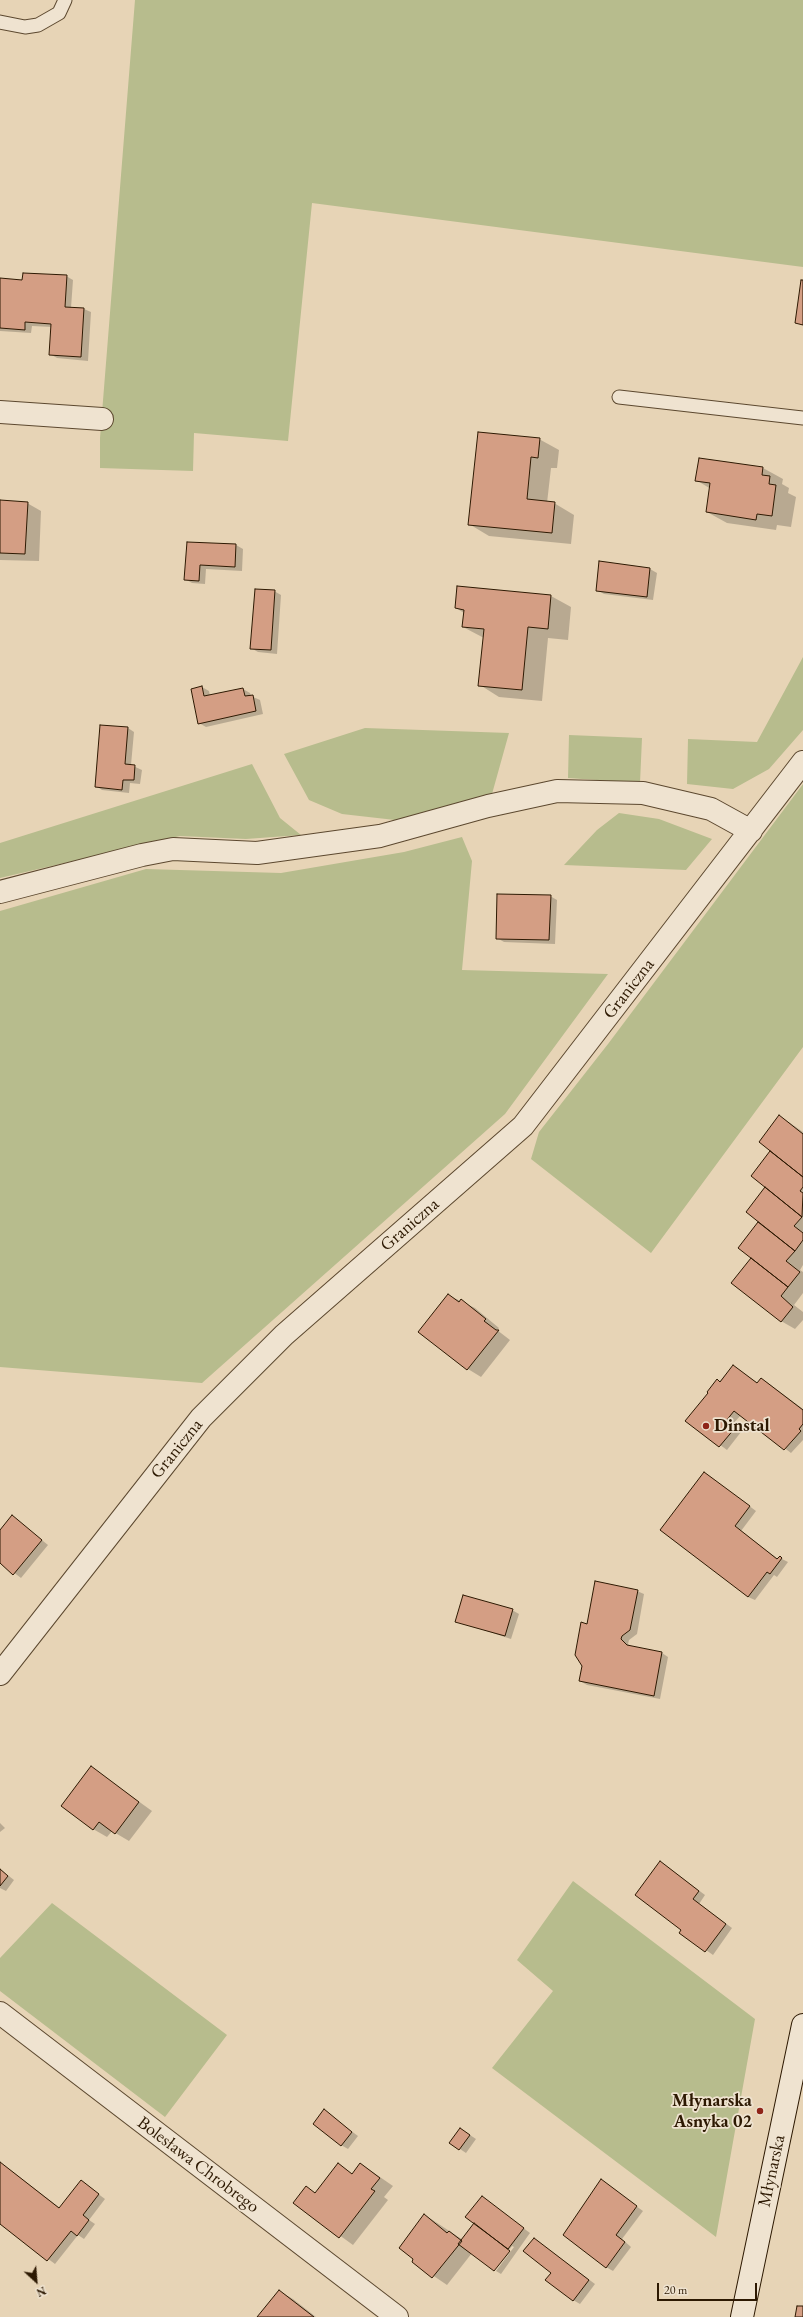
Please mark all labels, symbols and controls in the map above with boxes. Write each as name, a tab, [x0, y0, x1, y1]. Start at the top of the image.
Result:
street label: Graniczna	[599, 955, 659, 1023]
street label: Graniczna	[376, 1194, 444, 1256]
street label: Graniczna	[146, 1415, 208, 1483]
place label: Dinstal	[714, 1415, 770, 1437]
marker: Dinstal	[701, 1421, 711, 1431]
place label: Młynarska Asnyka 02	[672, 2090, 752, 2132]
marker: Młynarska Asnyka 02	[755, 2106, 765, 2116]
street label: Bolesława Chrobrego	[133, 2112, 263, 2218]
street label: Młynarska	[754, 2133, 790, 2209]
north arrow	[16, 2261, 56, 2301]
scale bar	[659, 2275, 759, 2301]
text: 20 m	[664, 2282, 687, 2298]
text: N	[34, 2284, 48, 2300]

